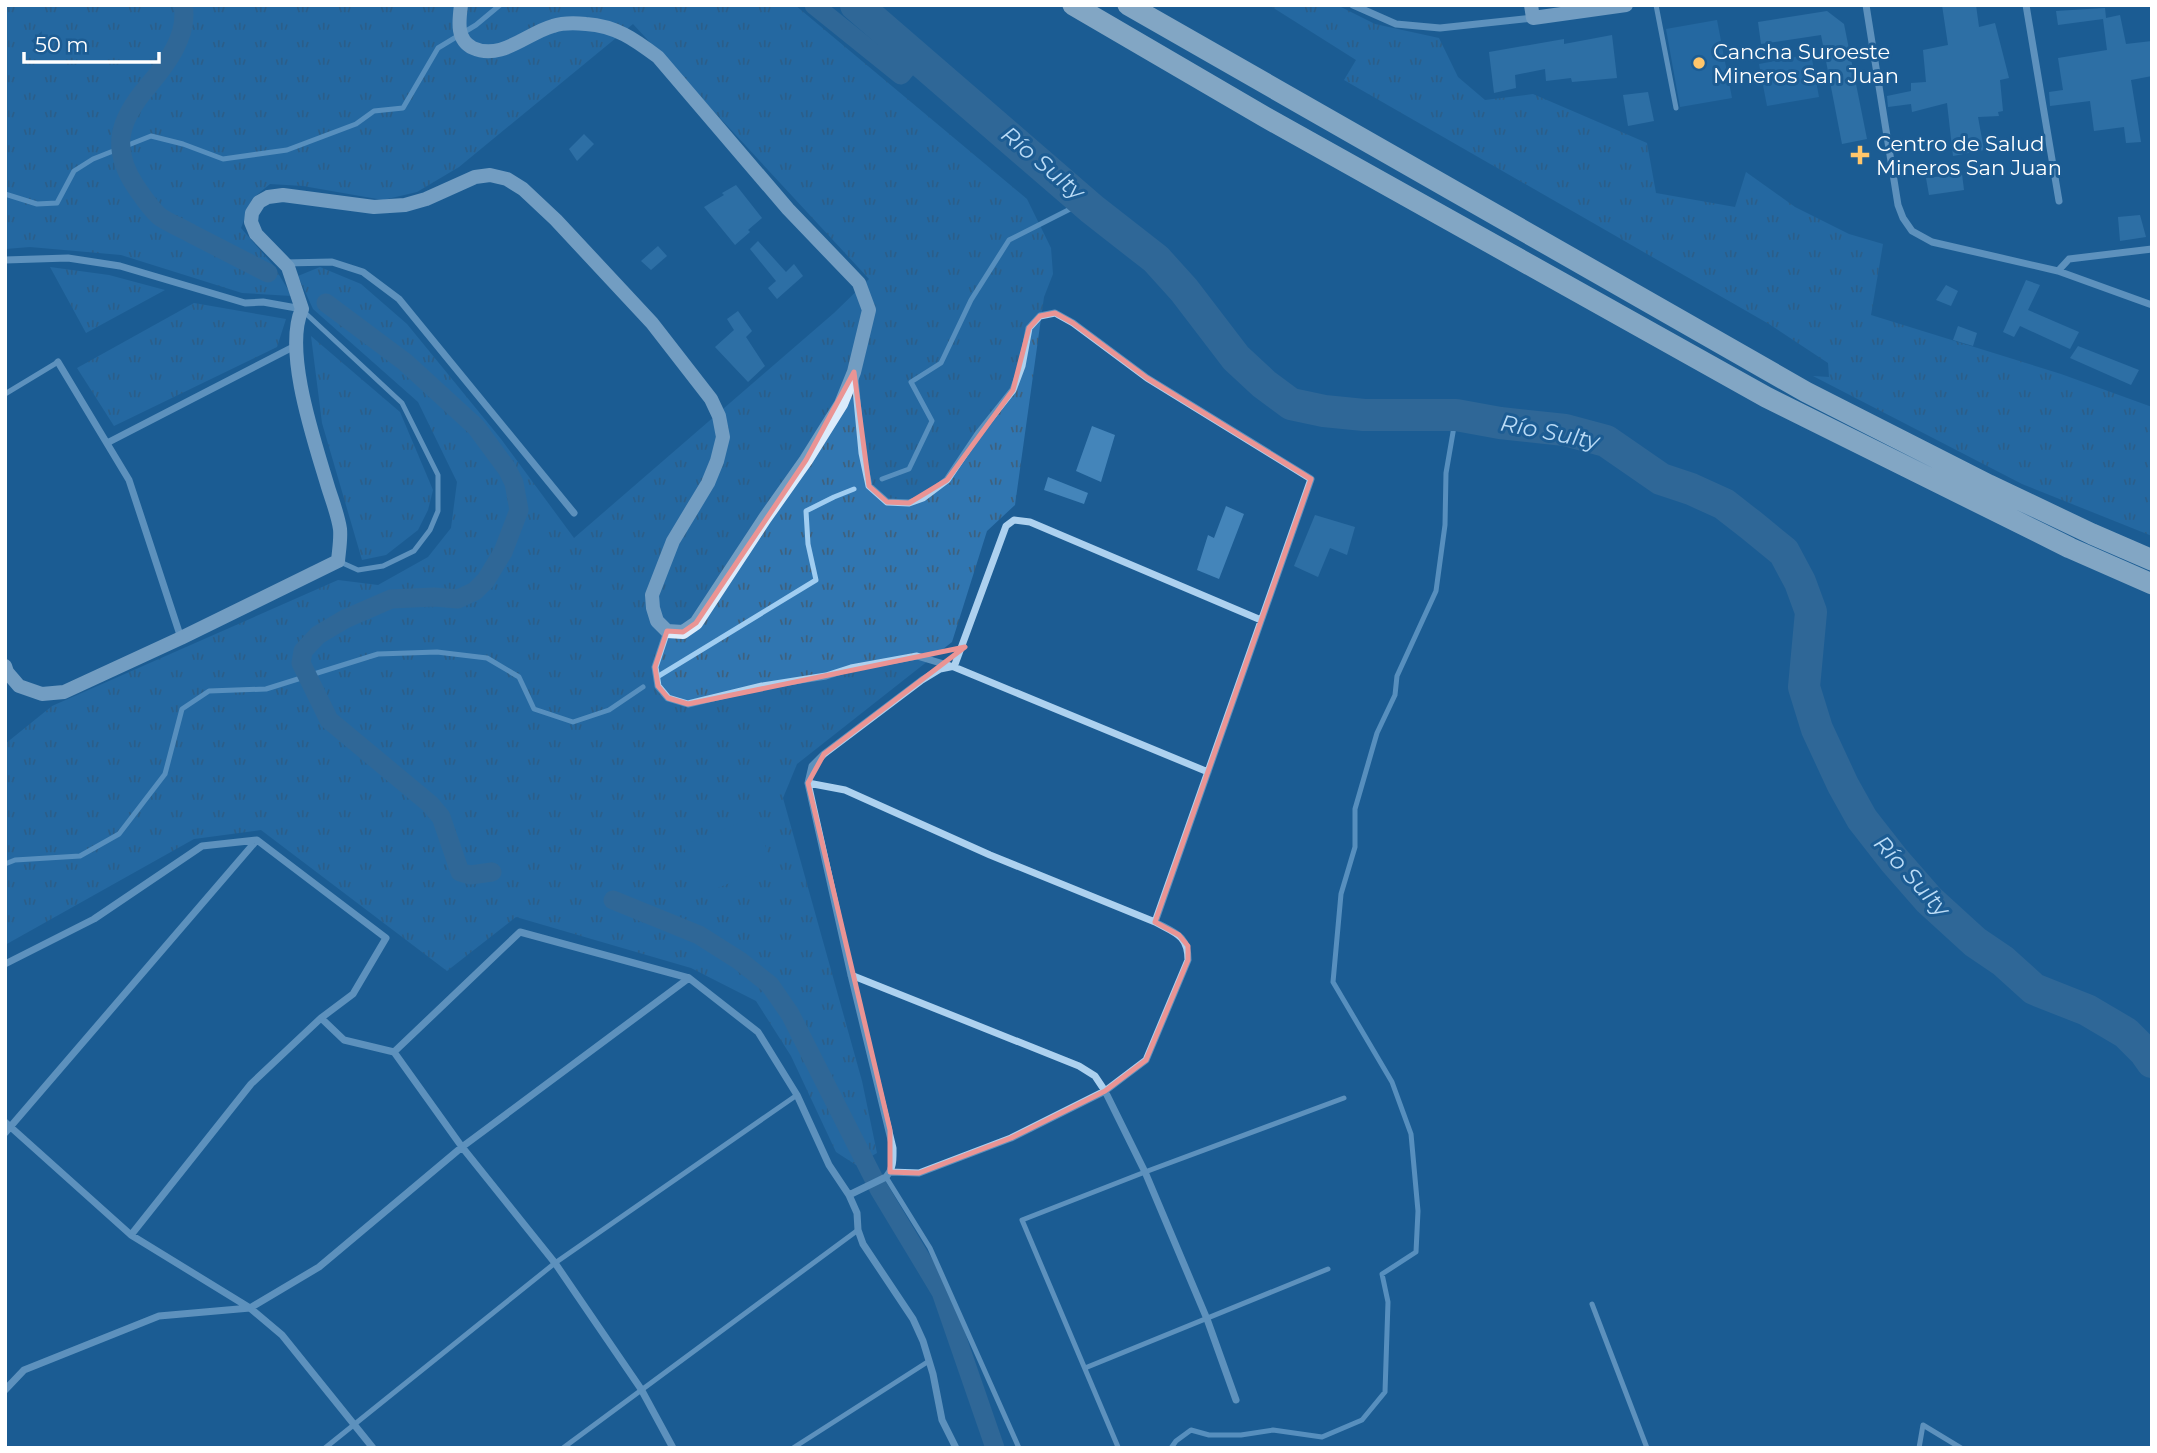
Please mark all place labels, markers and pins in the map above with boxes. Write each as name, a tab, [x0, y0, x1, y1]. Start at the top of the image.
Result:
place label: Cancha Suroeste Mineros San Juan	[1713, 39, 1899, 88]
marker: Cancha Suroeste Mineros San Juan	[1691, 55, 1707, 71]
place label: Centro de Salud Mineros San Juan	[1876, 131, 2062, 180]
marker: Centro de Salud Mineros San Juan	[1850, 145, 1870, 165]

